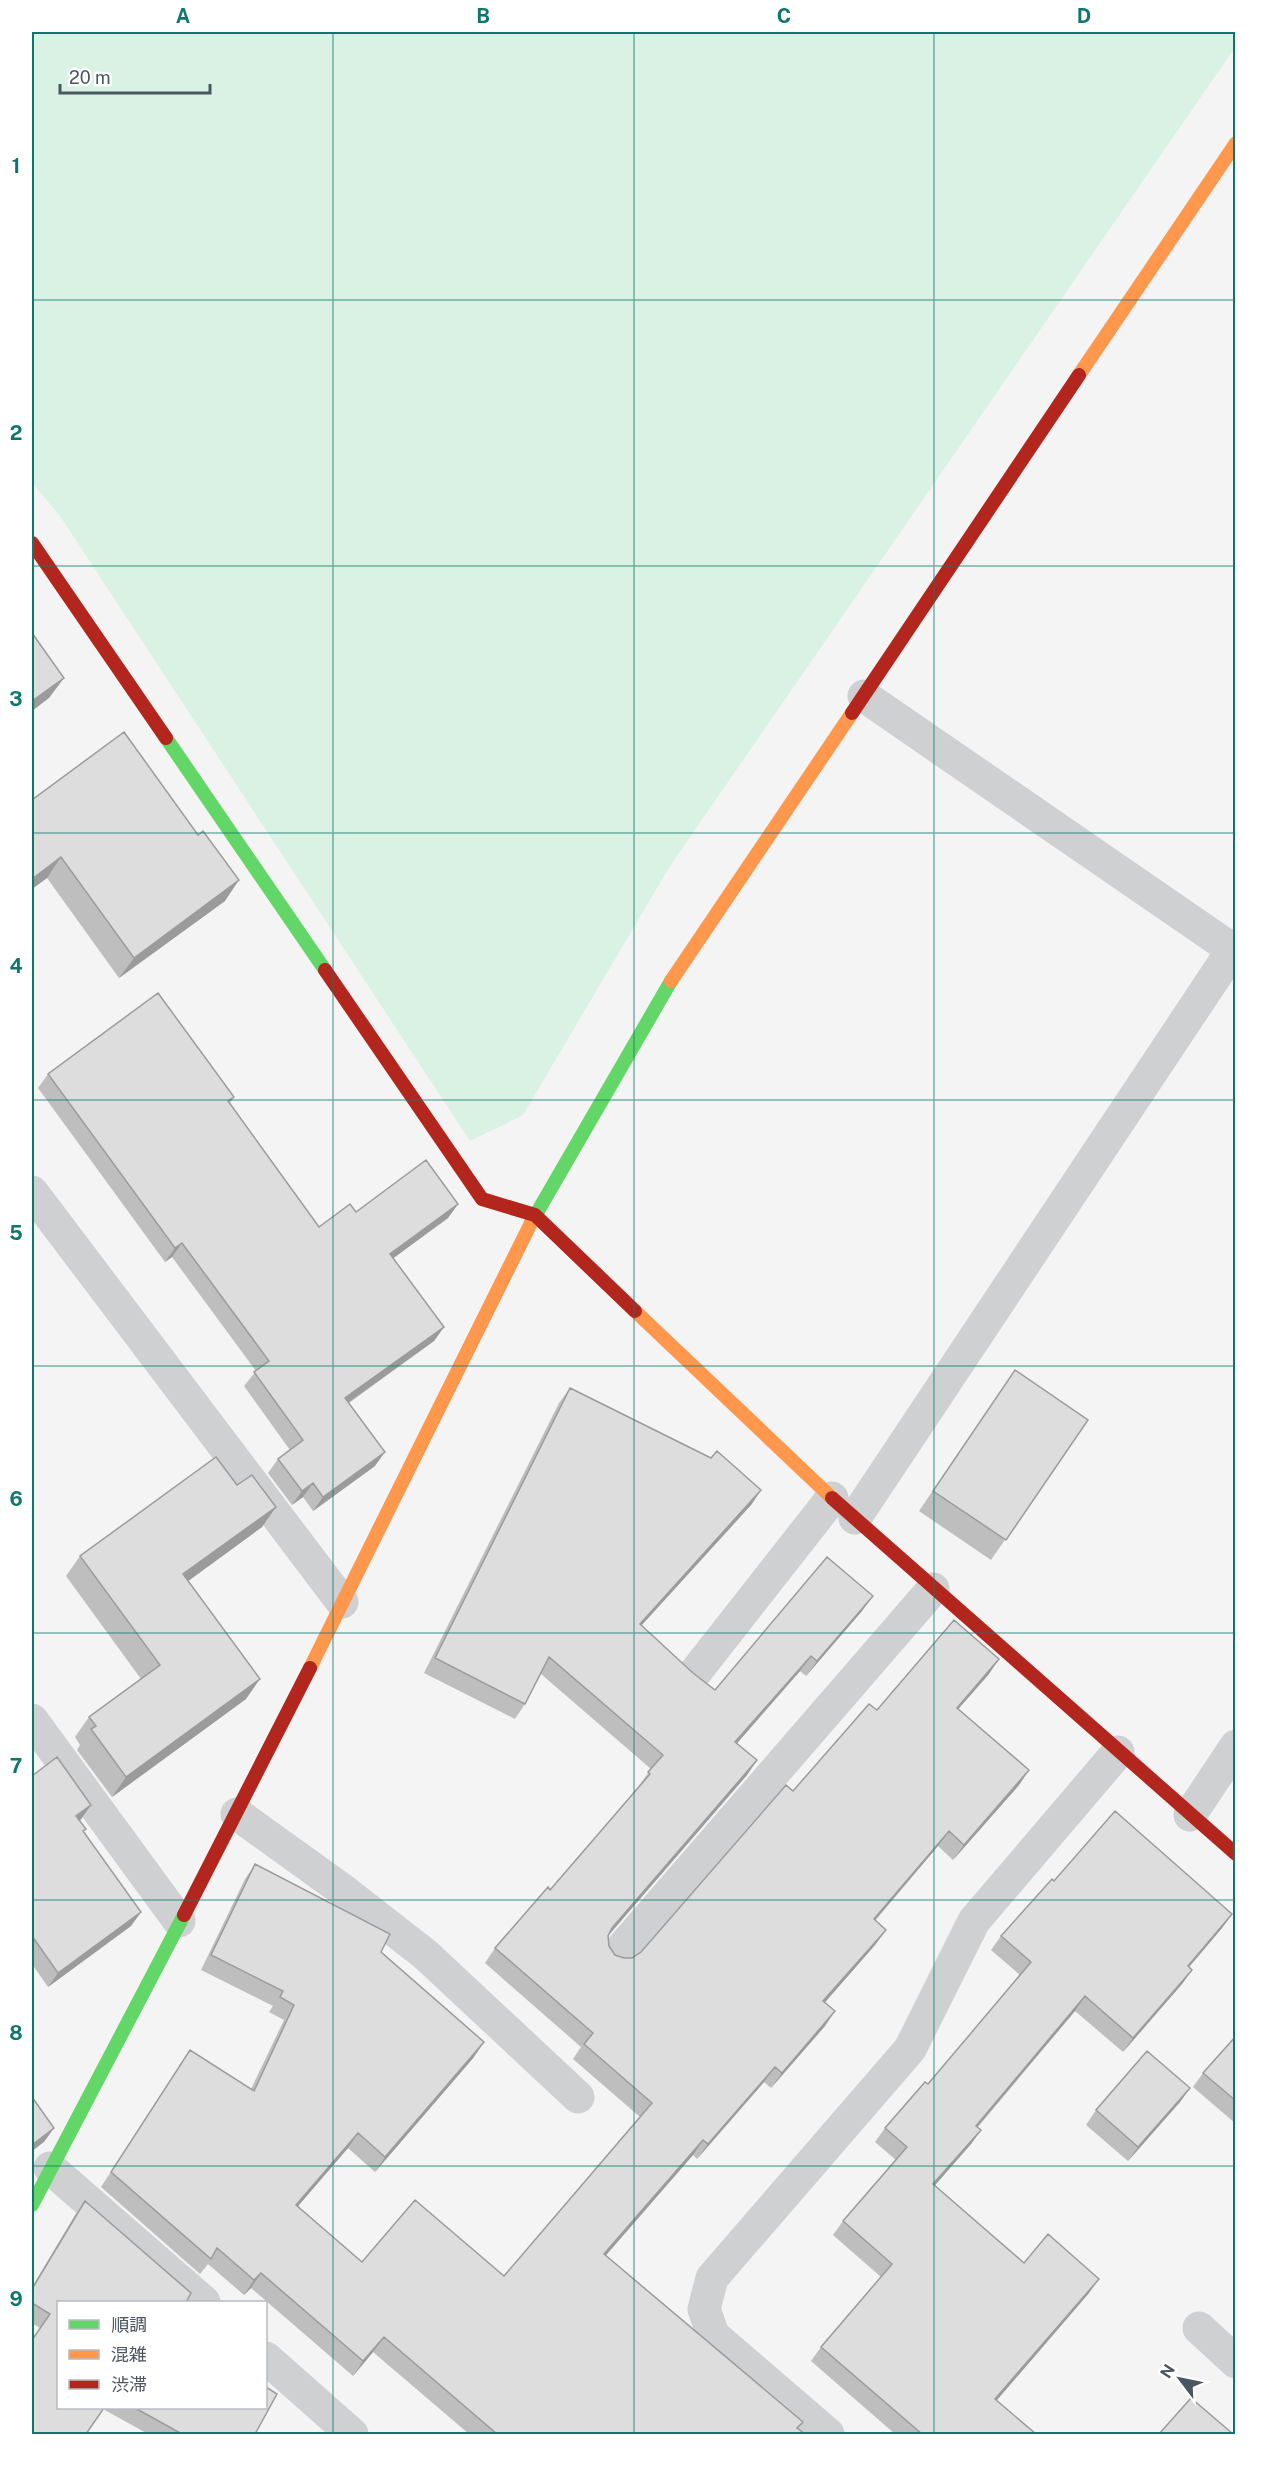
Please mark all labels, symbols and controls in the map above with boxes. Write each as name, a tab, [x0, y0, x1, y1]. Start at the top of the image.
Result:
text: A	[176, 4, 190, 28]
text: B	[476, 4, 490, 28]
text: C	[777, 4, 791, 28]
text: D	[1077, 4, 1091, 28]
scale bar	[60, 57, 210, 95]
text: 20 m	[69, 67, 111, 88]
text: 1	[12, 154, 20, 178]
text: 2	[10, 421, 22, 445]
text: 3	[9, 687, 23, 711]
text: 4	[9, 954, 23, 978]
text: 5	[9, 1221, 23, 1245]
text: 6	[9, 1487, 23, 1511]
text: 7	[10, 1754, 22, 1778]
text: 8	[9, 2021, 23, 2045]
text: 9	[9, 2287, 23, 2311]
legend	[57, 2301, 267, 2409]
text: 順調	[111, 2314, 147, 2335]
text: 混雑	[111, 2344, 147, 2365]
north arrow	[1150, 2349, 1210, 2409]
text: N	[1156, 2361, 1179, 2382]
text: 渋滞	[111, 2374, 147, 2395]

